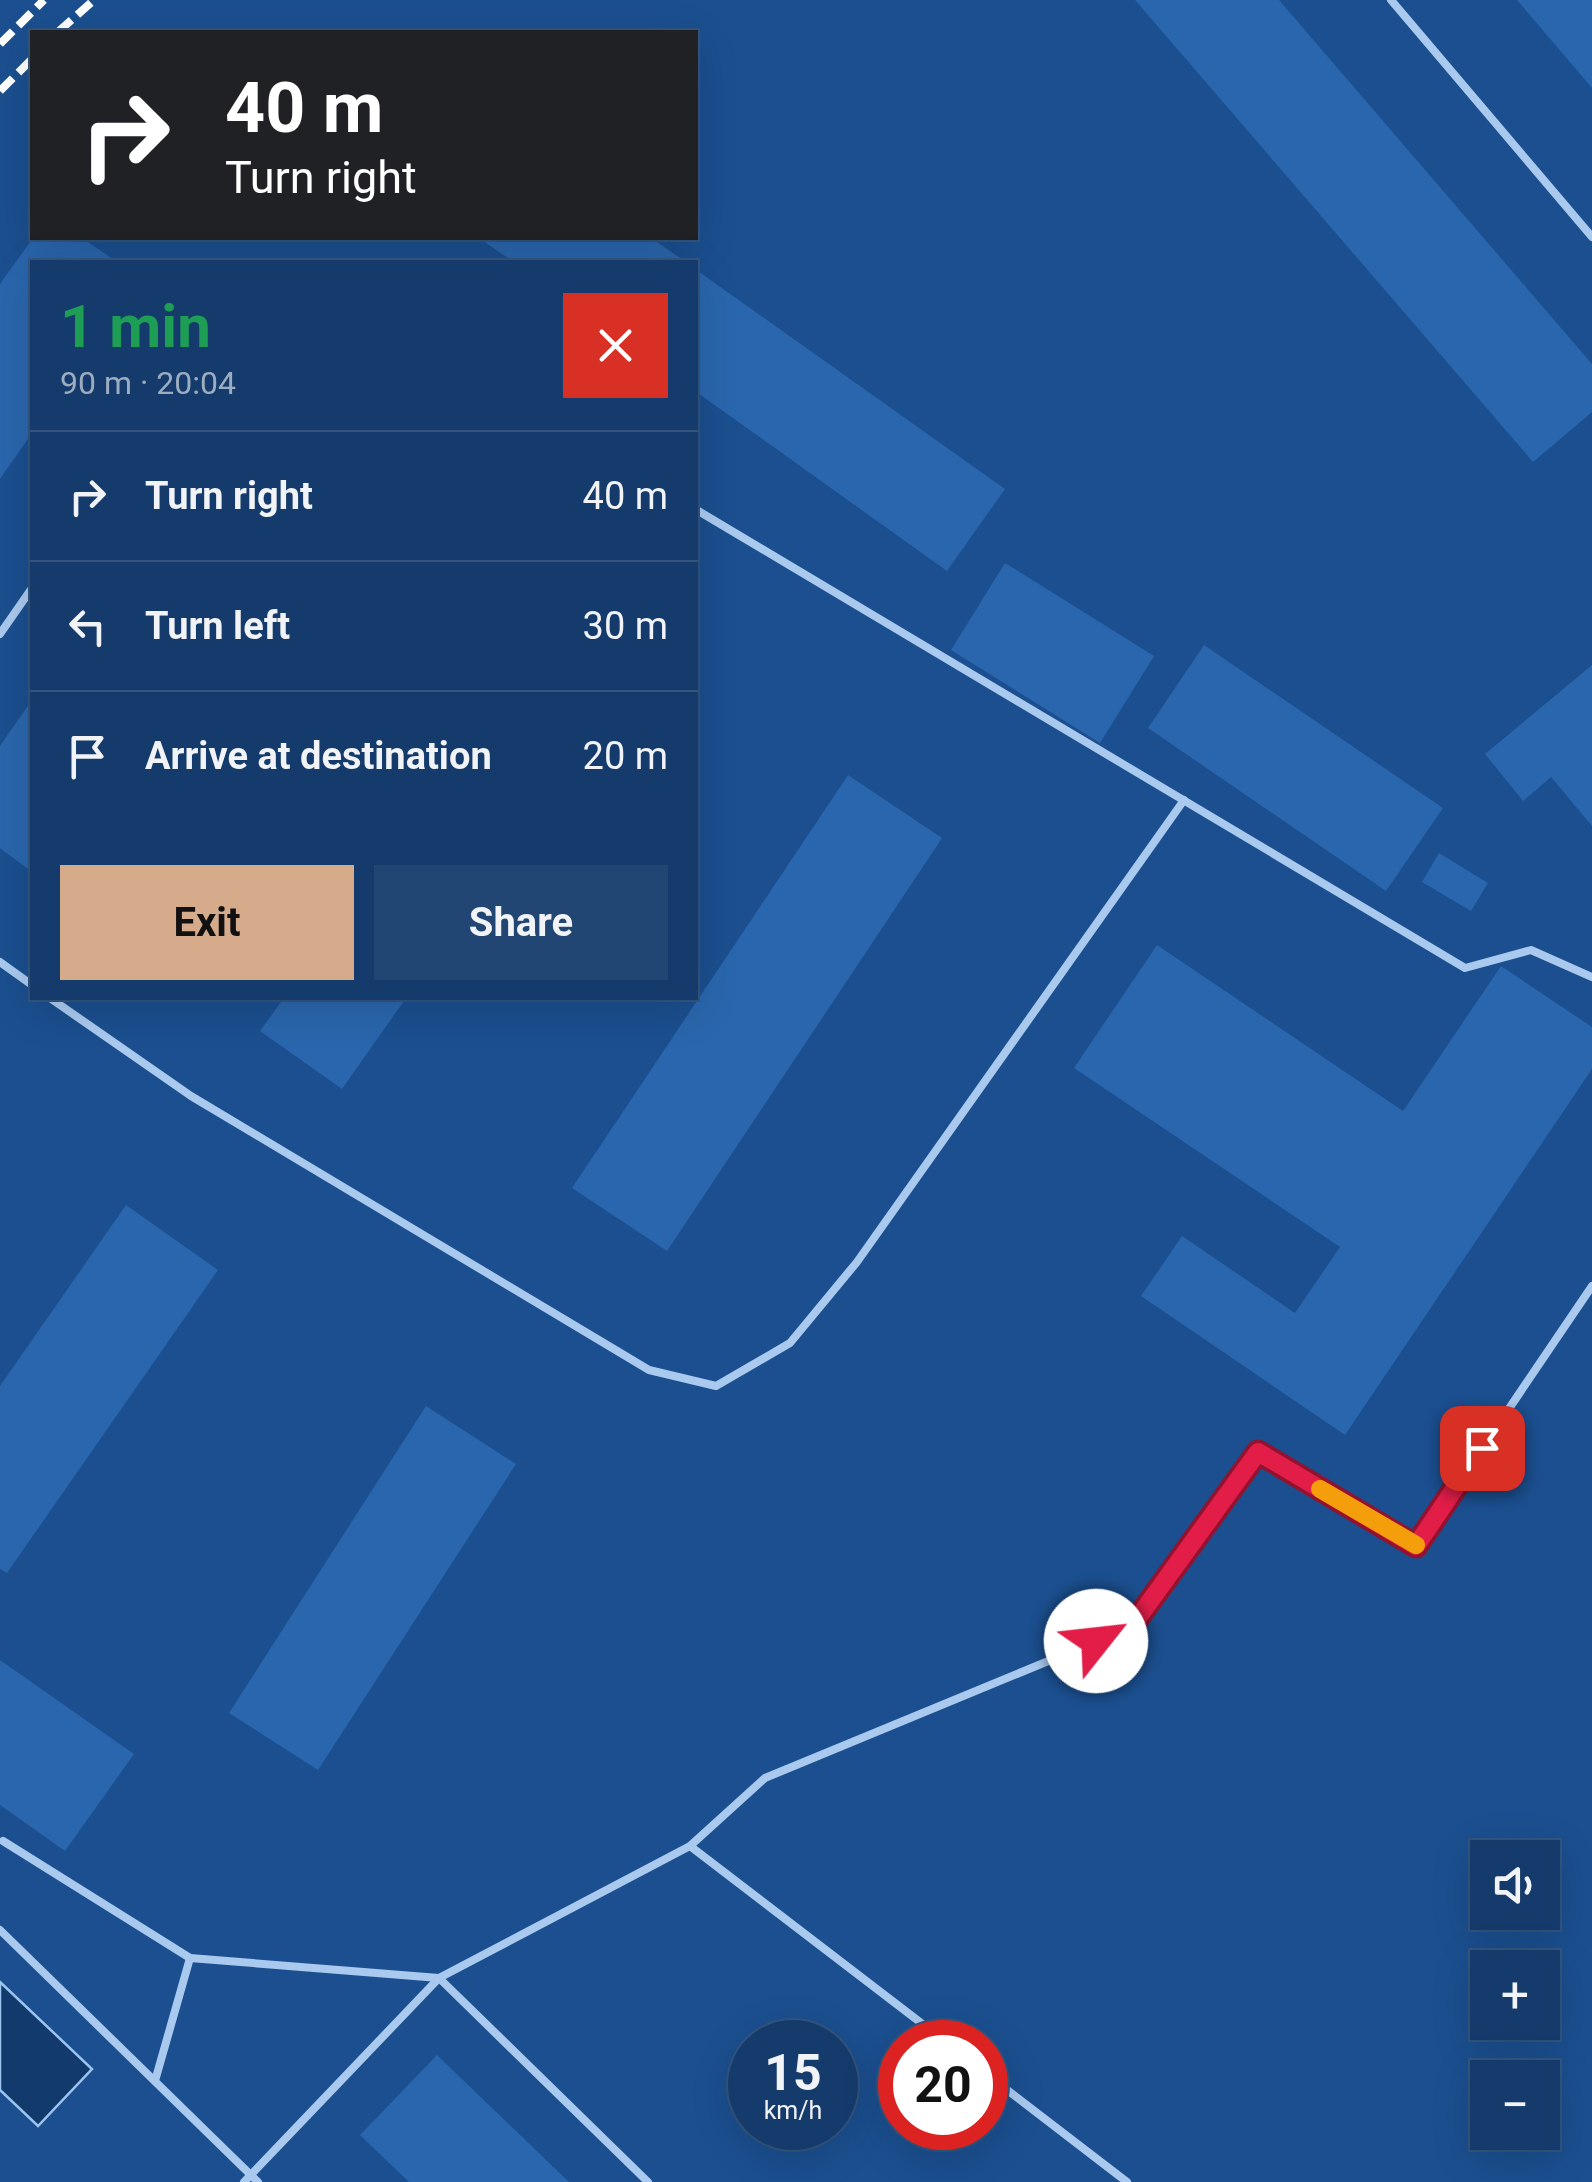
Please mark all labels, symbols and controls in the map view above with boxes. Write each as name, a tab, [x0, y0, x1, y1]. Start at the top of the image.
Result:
text: 40 m	[225, 67, 383, 149]
icon: right	[60, 70, 190, 200]
text: Turn right	[225, 151, 417, 204]
text: 1 min	[60, 291, 211, 362]
button: close	[563, 293, 668, 398]
text: 90 m · 20:04	[60, 364, 236, 402]
icon: right	[60, 469, 115, 524]
text: Turn right	[145, 474, 313, 518]
text: 40 m	[583, 474, 668, 518]
icon: left	[60, 599, 115, 654]
text: Turn left	[145, 604, 290, 648]
text: 30 m	[583, 604, 668, 648]
icon: arrive	[60, 729, 115, 784]
text: Arrive at destination	[145, 734, 492, 778]
text: 20 m	[583, 734, 668, 778]
button: Exit	[60, 865, 354, 980]
button: Share	[374, 865, 668, 980]
pin	[1440, 1406, 1525, 1491]
icon: arrive	[1455, 1421, 1510, 1476]
position arrow	[1044, 1589, 1148, 1693]
map controls	[1470, 1840, 1560, 2150]
button: sound	[1470, 1840, 1560, 1930]
button: +	[1470, 1950, 1560, 2040]
speed limit sign: 20	[878, 2020, 1008, 2150]
text: 15	[764, 2044, 822, 2102]
button: −	[1470, 2060, 1560, 2150]
text: km/h	[764, 2096, 822, 2125]

